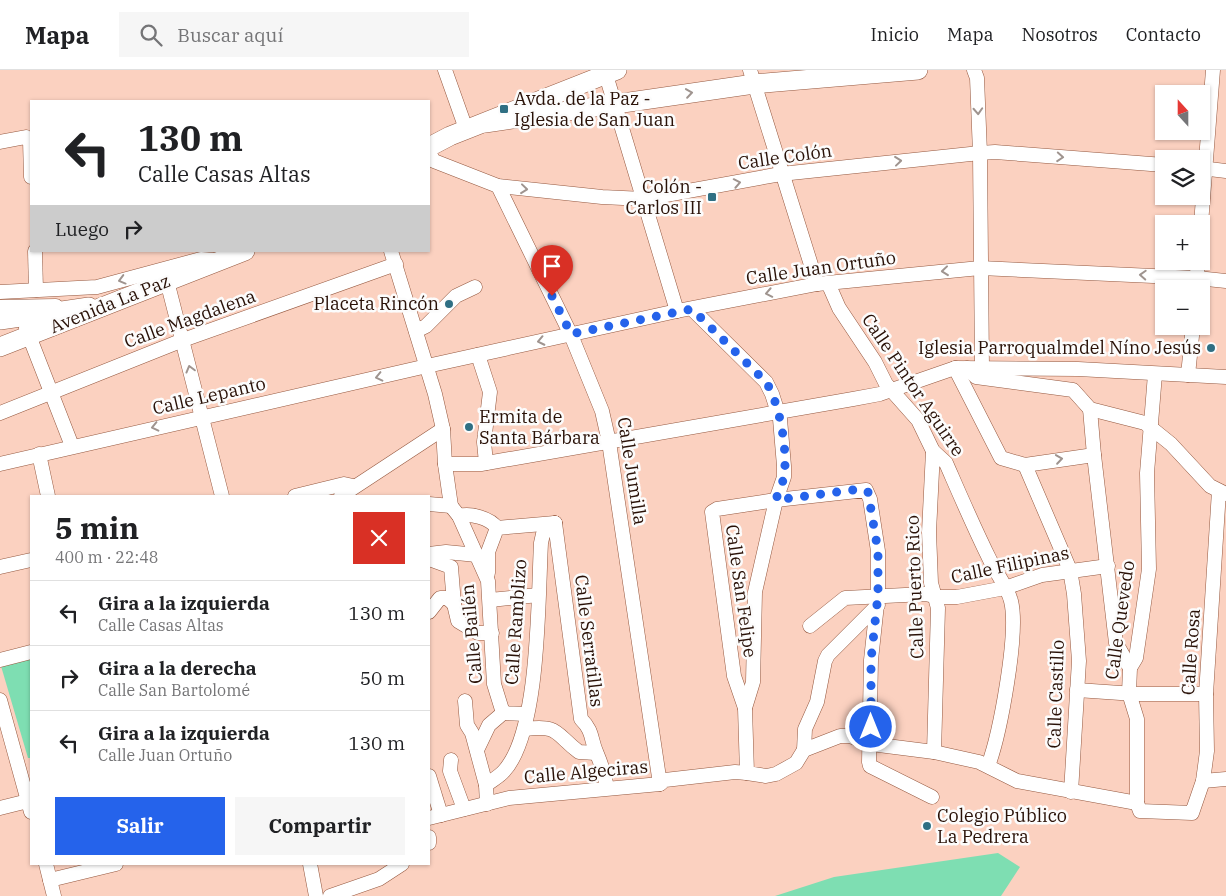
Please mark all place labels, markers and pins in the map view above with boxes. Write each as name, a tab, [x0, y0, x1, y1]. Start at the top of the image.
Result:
place label: Avda. de la Paz - Iglesia de San Juan	[514, 87, 675, 131]
marker: Avda. de la Paz - Iglesia de San Juan	[498, 103, 510, 115]
place label: Colón - Carlos III	[626, 175, 702, 219]
marker: Colón - Carlos III	[706, 191, 718, 203]
pin	[531, 245, 573, 296]
place label: Placeta Rincón	[313, 292, 439, 315]
marker: Placeta Rincón	[443, 298, 455, 310]
place label: Iglesia Parroqualmdel Níno Jesús	[918, 336, 1201, 359]
marker: Iglesia Parroqualmdel Níno Jesús	[1205, 342, 1217, 354]
place label: Ermita de Santa Bárbara	[479, 405, 600, 449]
marker: Ermita de Santa Bárbara	[463, 421, 475, 433]
place label: Colegio Público La Pedrera	[937, 804, 1067, 848]
marker: Colegio Público La Pedrera	[921, 820, 933, 832]

